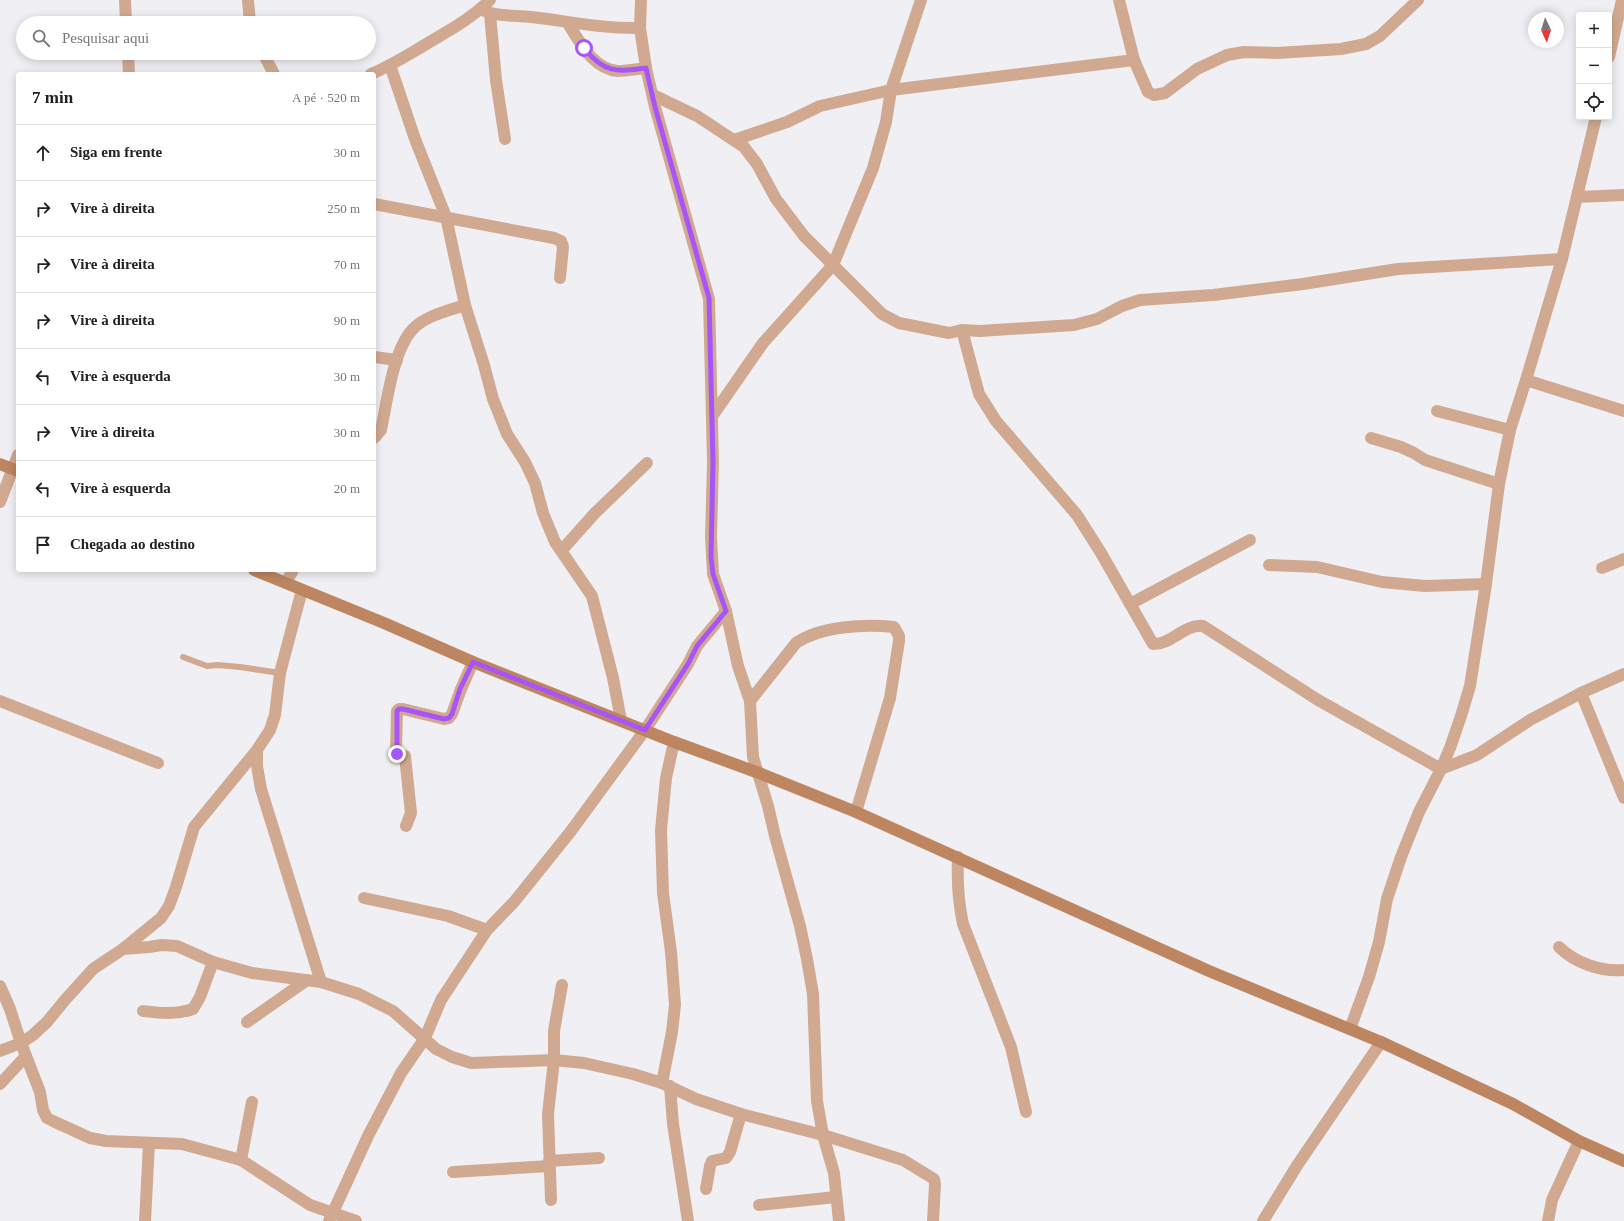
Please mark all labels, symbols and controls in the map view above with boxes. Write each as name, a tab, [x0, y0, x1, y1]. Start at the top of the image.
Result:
north arrow	[1528, 12, 1564, 48]
map controls	[1576, 12, 1612, 120]
button: +	[1576, 12, 1612, 48]
search box	[16, 16, 376, 60]
icon: search	[30, 27, 52, 49]
text: Pesquisar aqui	[62, 30, 149, 46]
route start	[575, 39, 593, 57]
button: −	[1576, 48, 1612, 84]
button: locate	[1576, 84, 1612, 120]
text: 7 min	[32, 88, 73, 107]
text: A pé · 520 m	[292, 90, 360, 105]
icon: ahead	[32, 142, 54, 164]
text: Siga em frente	[70, 144, 162, 160]
text: 30 m	[334, 145, 360, 160]
icon: right	[32, 198, 54, 220]
text: Vire à direita	[70, 200, 155, 216]
text: 250 m	[327, 201, 360, 216]
icon: right	[32, 254, 54, 276]
text: Vire à direita	[70, 256, 155, 272]
text: 70 m	[334, 257, 360, 272]
icon: right	[32, 310, 54, 332]
text: Vire à direita	[70, 312, 155, 328]
text: 90 m	[334, 313, 360, 328]
icon: left	[32, 366, 54, 388]
text: Vire à esquerda	[70, 368, 171, 384]
text: 30 m	[334, 369, 360, 384]
icon: right	[32, 422, 54, 444]
text: Vire à direita	[70, 424, 155, 440]
text: 30 m	[334, 425, 360, 440]
icon: left	[32, 478, 54, 500]
text: Vire à esquerda	[70, 480, 171, 496]
text: 20 m	[334, 481, 360, 496]
icon: arrive	[32, 534, 54, 556]
text: Chegada ao destino	[70, 536, 195, 552]
route end	[388, 745, 406, 763]

